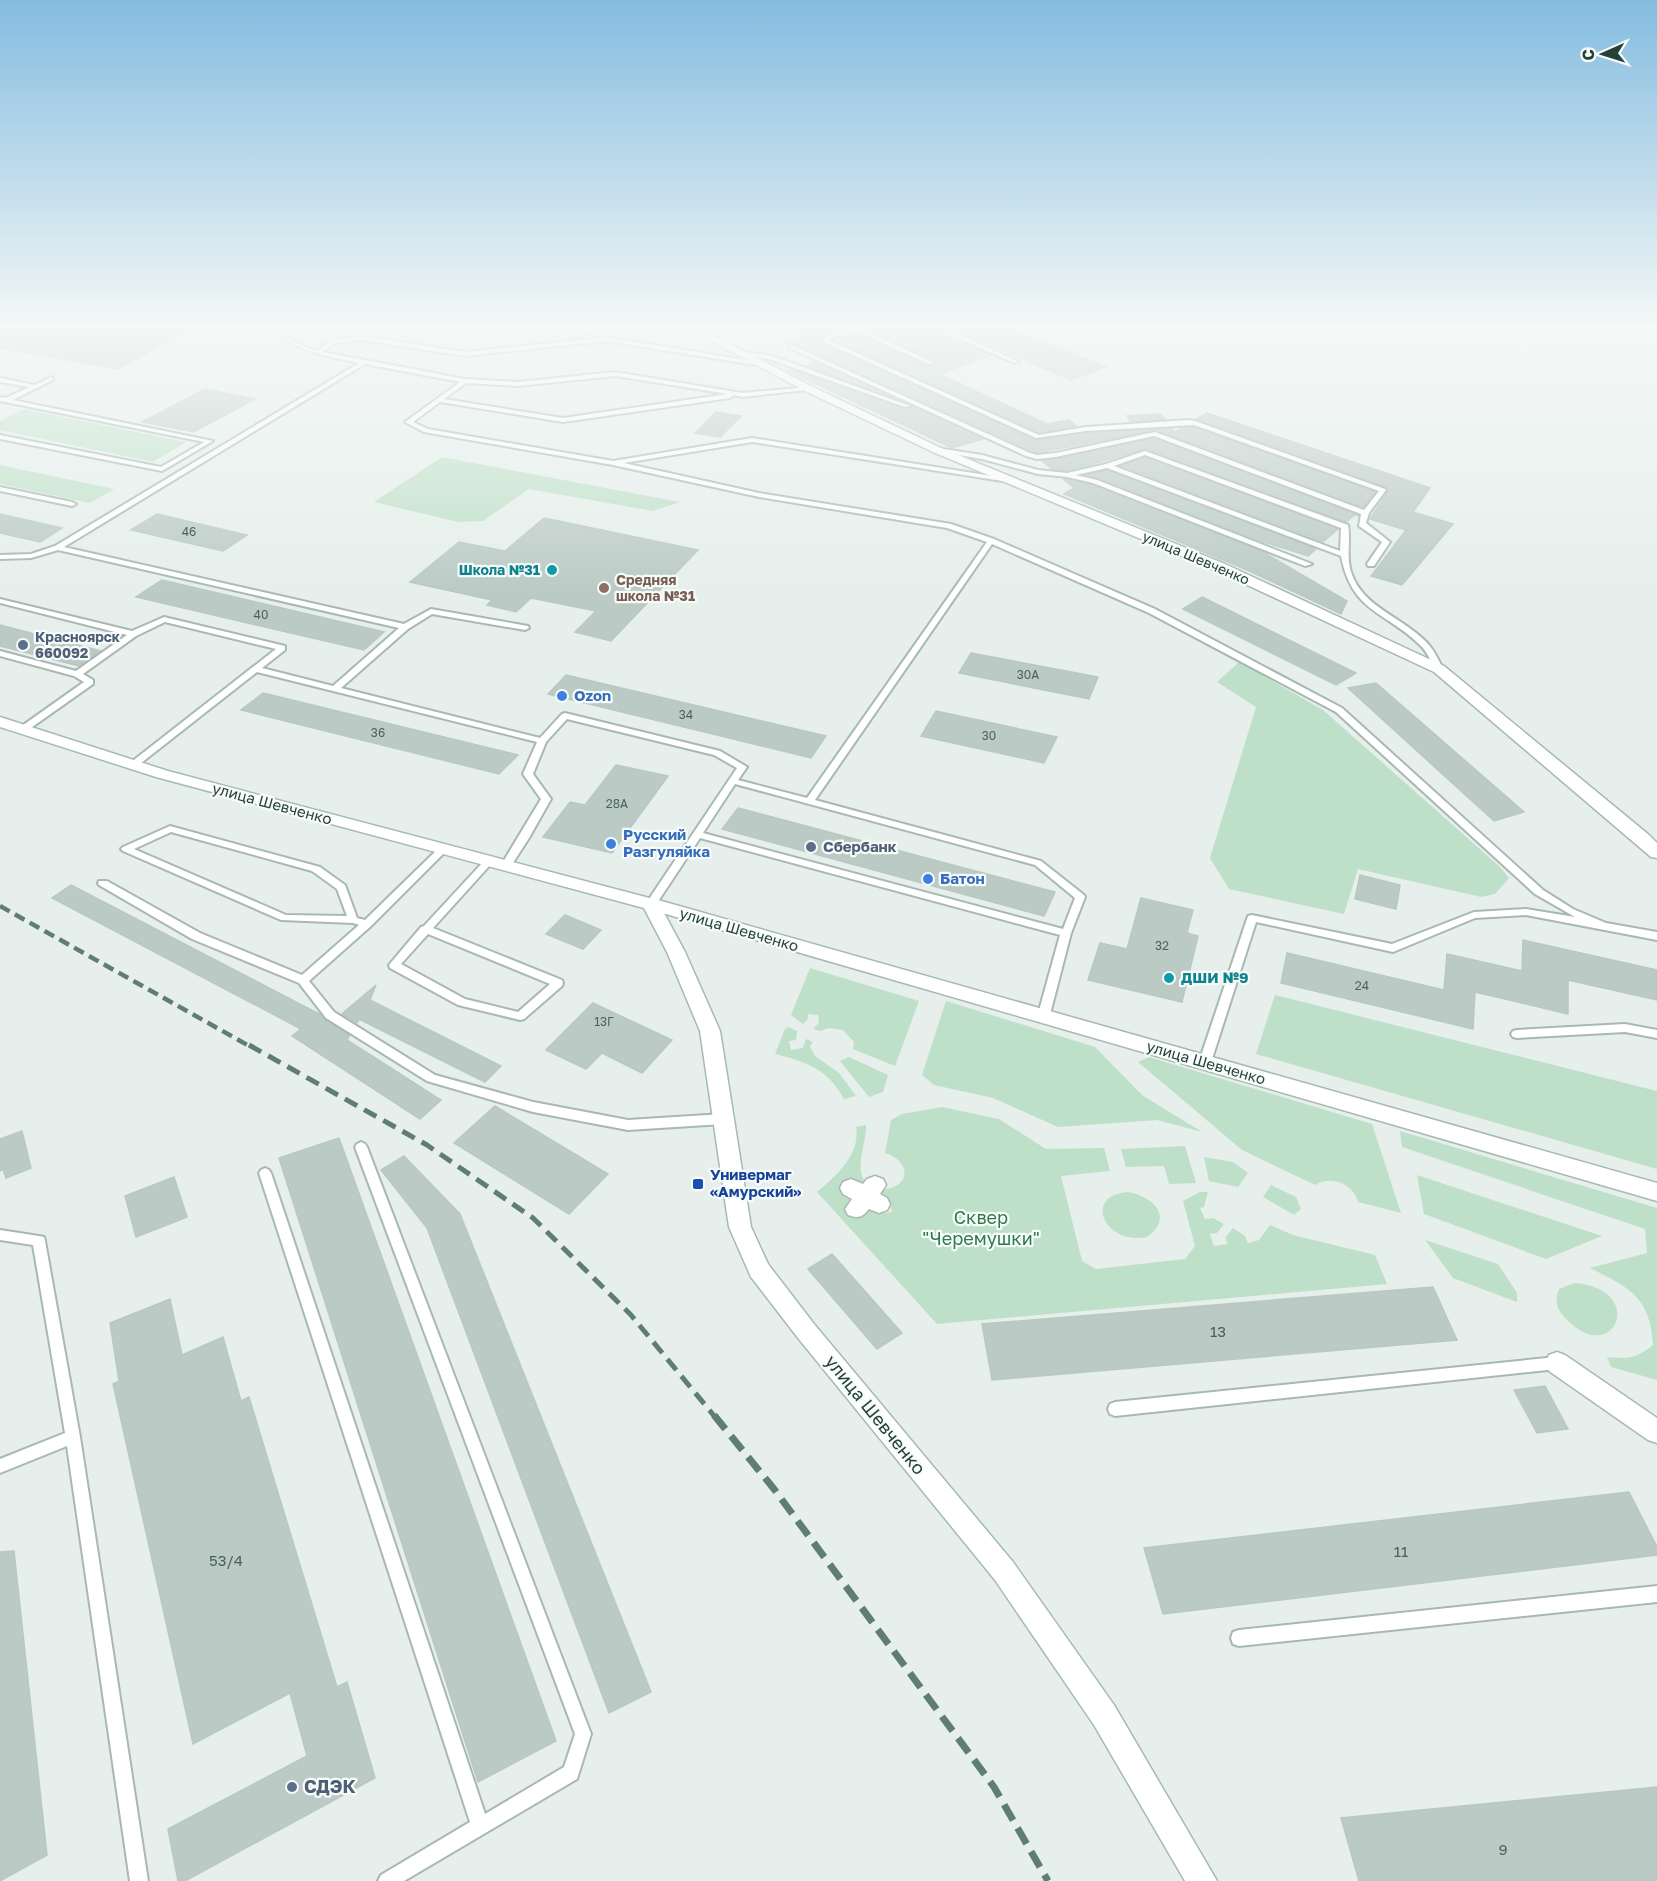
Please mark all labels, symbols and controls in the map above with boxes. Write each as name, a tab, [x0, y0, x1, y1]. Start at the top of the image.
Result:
north arrow	[1573, 24, 1633, 84]
text: С	[1578, 49, 1598, 61]
house number: 46	[182, 524, 196, 539]
street label: улица Шевченко	[1140, 527, 1252, 588]
place label: Школа №31	[459, 561, 540, 578]
marker: Школа №31	[545, 563, 559, 577]
place label: Средняя школа №31	[616, 571, 695, 604]
marker: Средняя школа №31	[597, 581, 611, 595]
house number: 40	[254, 607, 268, 622]
place label: Красноярск 660092	[35, 628, 120, 661]
marker: Красноярск 660092	[16, 638, 30, 652]
house number: 30А	[1017, 667, 1039, 682]
place label: Ozon	[574, 686, 611, 704]
marker: Ozon	[555, 689, 569, 703]
house number: 34	[679, 707, 693, 722]
house number: 36	[371, 725, 385, 740]
house number: 30	[982, 728, 996, 743]
street label: улица Шевченко	[211, 778, 334, 828]
house number: 28А	[606, 796, 628, 811]
place label: Русский Разгуляйка	[623, 825, 710, 860]
marker: Русский Разгуляйка	[604, 837, 618, 851]
place label: Сбербанк	[823, 837, 897, 855]
marker: Сбербанк	[804, 840, 818, 854]
place label: Батон	[940, 869, 985, 887]
marker: Батон	[921, 872, 935, 886]
street label: улица Шевченко	[678, 903, 801, 955]
house number: 32	[1155, 938, 1169, 953]
place label: ДШИ №9	[1181, 968, 1249, 986]
marker: ДШИ №9	[1162, 971, 1176, 985]
house number: 24	[1355, 978, 1369, 993]
house number: 13Г	[594, 1014, 614, 1029]
street label: улица Шевченко	[1145, 1036, 1268, 1088]
place label: Универмаг «Амурский»	[710, 1165, 801, 1200]
marker: Универмаг «Амурский»	[691, 1177, 705, 1191]
park label: Сквер "Черемушки"	[922, 1206, 1040, 1249]
house number: 13	[1210, 1322, 1226, 1340]
street label: улица Шевченко	[821, 1350, 931, 1479]
house number: 11	[1394, 1542, 1408, 1560]
house number: 53/4	[209, 1551, 243, 1569]
place label: СДЭК	[304, 1775, 356, 1797]
marker: СДЭК	[285, 1780, 299, 1794]
house number: 9	[1498, 1840, 1508, 1858]

